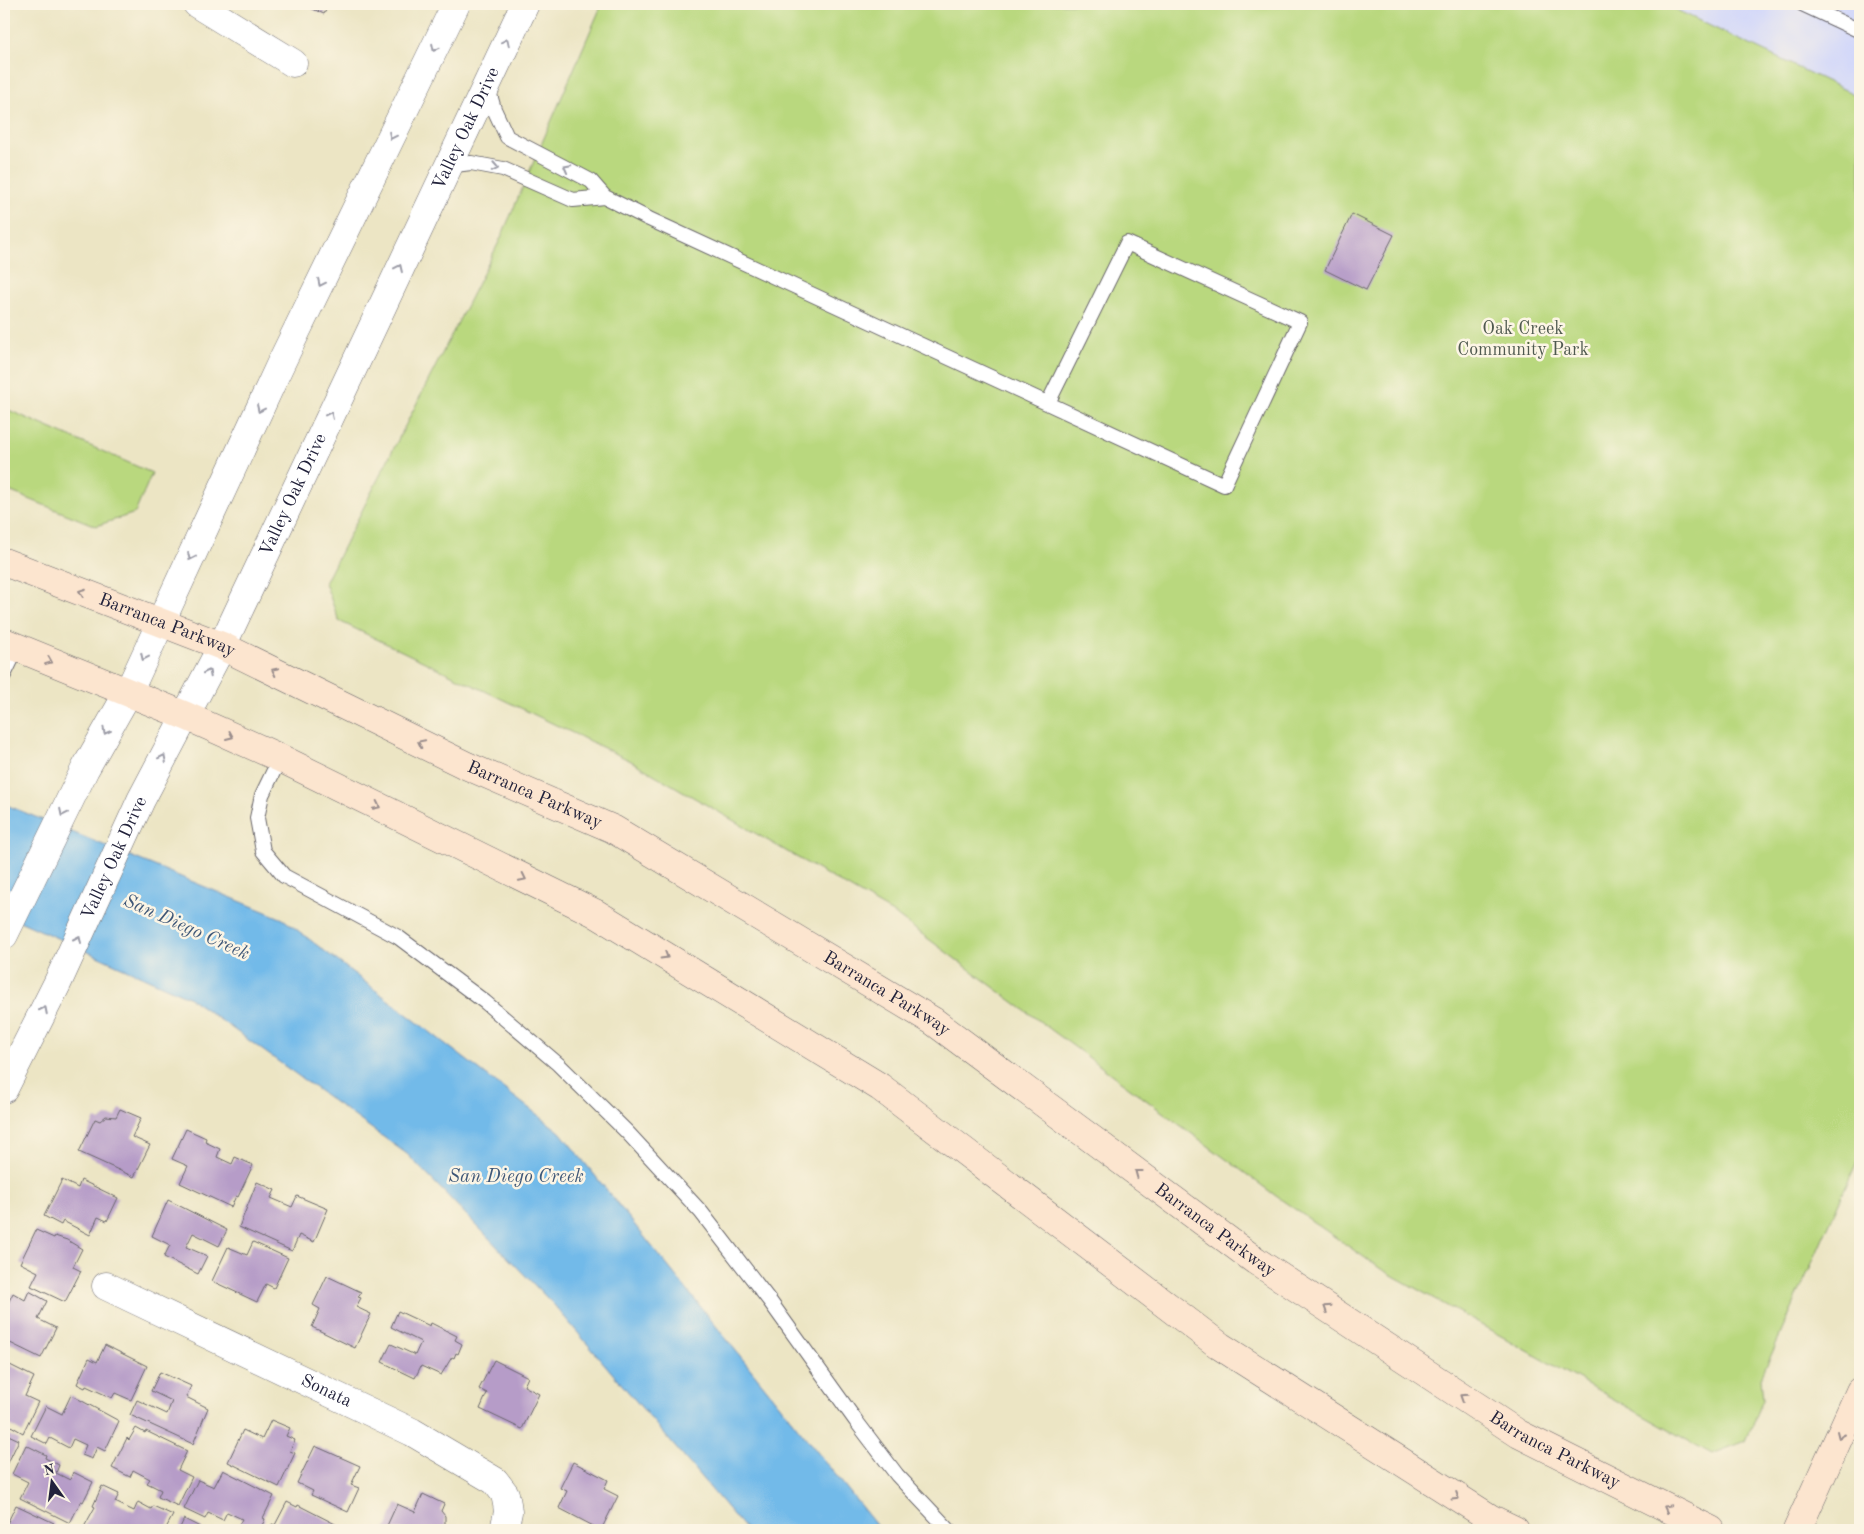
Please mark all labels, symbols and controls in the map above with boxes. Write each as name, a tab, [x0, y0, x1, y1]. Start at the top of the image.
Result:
one-way arrow	[500, 38, 510, 47]
one-way arrow	[431, 42, 441, 51]
street label: Valley Oak Drive	[430, 65, 503, 193]
one-way arrow	[388, 131, 398, 140]
one-way arrow	[491, 162, 500, 172]
one-way arrow	[563, 164, 572, 174]
one-way arrow	[393, 264, 404, 273]
one-way arrow	[317, 277, 327, 286]
park label: Oak Creek Community Park	[1457, 320, 1589, 359]
one-way arrow	[256, 404, 266, 413]
one-way arrow	[324, 411, 335, 420]
street label: Valley Oak Drive	[257, 431, 330, 559]
one-way arrow	[187, 552, 198, 561]
one-way arrow	[78, 588, 87, 598]
street label: Barranca Parkway	[96, 590, 239, 660]
one-way arrow	[140, 652, 150, 661]
one-way arrow	[44, 654, 53, 665]
one-way arrow	[271, 667, 280, 677]
one-way arrow	[202, 669, 212, 678]
one-way arrow	[103, 725, 113, 734]
one-way arrow	[225, 730, 234, 741]
one-way arrow	[417, 739, 426, 749]
one-way arrow	[157, 754, 167, 763]
street label: Barranca Parkway	[464, 758, 605, 832]
street label: Valley Oak Drive	[79, 794, 150, 922]
one-way arrow	[372, 800, 381, 810]
one-way arrow	[59, 807, 69, 816]
one-way arrow	[517, 872, 526, 882]
water label: San Diego Creek	[120, 892, 252, 964]
one-way arrow	[71, 935, 82, 944]
street label: Barranca Parkway	[820, 948, 954, 1040]
one-way arrow	[659, 950, 668, 959]
one-way arrow	[38, 1006, 48, 1015]
water label: San Diego Creek	[448, 1168, 584, 1187]
one-way arrow	[1135, 1171, 1144, 1179]
street label: Barranca Parkway	[1151, 1180, 1279, 1281]
one-way arrow	[1324, 1305, 1333, 1314]
street label: Sonata	[298, 1371, 355, 1411]
one-way arrow	[1460, 1394, 1469, 1404]
street label: Barranca Parkway	[1486, 1408, 1623, 1492]
one-way arrow	[1836, 1430, 1846, 1439]
north arrow	[28, 1456, 78, 1506]
text: N	[42, 1462, 56, 1478]
one-way arrow	[1451, 1490, 1460, 1500]
one-way arrow	[1663, 1504, 1672, 1514]

